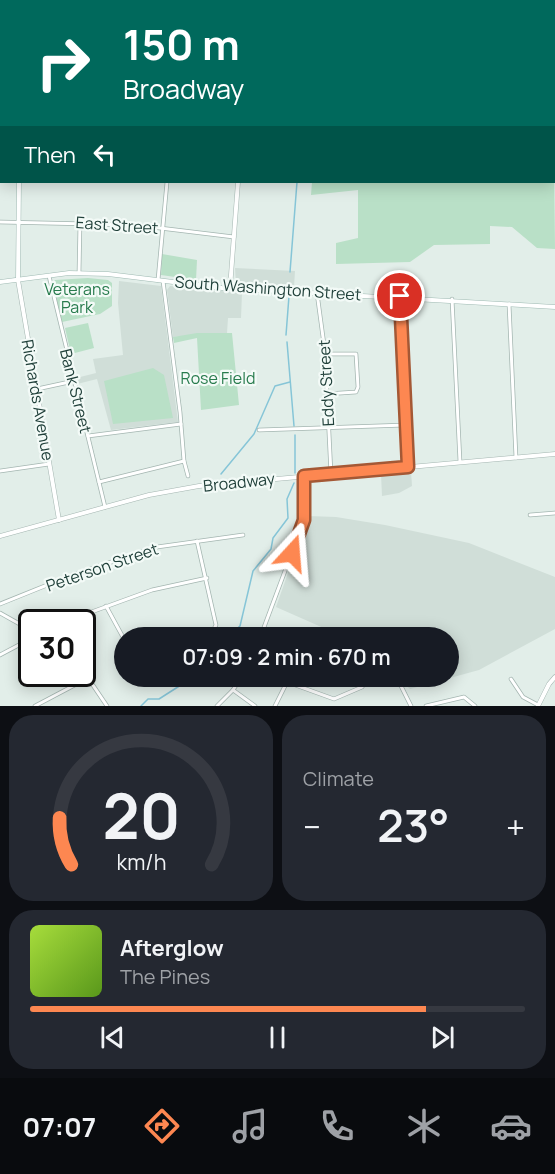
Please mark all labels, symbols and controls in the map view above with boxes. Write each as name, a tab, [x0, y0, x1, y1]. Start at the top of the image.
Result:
text: 150 m	[123, 15, 240, 73]
icon: right	[24, 24, 102, 102]
text: Broadway	[123, 70, 244, 107]
icon: left	[88, 138, 121, 171]
text: Then	[24, 140, 76, 170]
street label: East Street	[75, 211, 159, 239]
pin	[374, 270, 425, 321]
street label: South Washington Street	[174, 271, 362, 305]
park label: Veterans Park	[44, 278, 110, 318]
icon: arrive	[383, 279, 416, 312]
street label: Richards Avenue	[17, 338, 59, 462]
street label: Eddy Street	[313, 339, 339, 427]
street label: Bank Street	[55, 346, 97, 436]
park label: Rose Field	[181, 367, 255, 389]
street label: Broadway	[202, 467, 276, 497]
position arrow	[260, 521, 324, 585]
street label: Peterson Street	[43, 537, 161, 597]
speed limit sign: 30	[18, 609, 96, 687]
text: 07:09 · 2 min · 670 m	[182, 642, 391, 672]
text: Climate	[303, 765, 374, 792]
text: 20	[102, 772, 180, 858]
text: 23°	[377, 794, 450, 856]
text: −	[303, 804, 321, 849]
text: +	[506, 804, 525, 849]
text: km/h	[116, 847, 166, 876]
text: Afterglow	[120, 933, 224, 963]
text: The Pines	[120, 963, 210, 990]
icon: previous	[96, 1021, 129, 1054]
icon: pause	[261, 1021, 294, 1054]
icon: next	[426, 1021, 459, 1054]
icon: directions	[141, 1105, 183, 1147]
icon: music	[229, 1105, 271, 1147]
icon: phone	[316, 1105, 358, 1147]
icon: climate	[403, 1105, 445, 1147]
icon: car	[490, 1105, 532, 1147]
text: 07:07	[23, 1108, 96, 1145]

